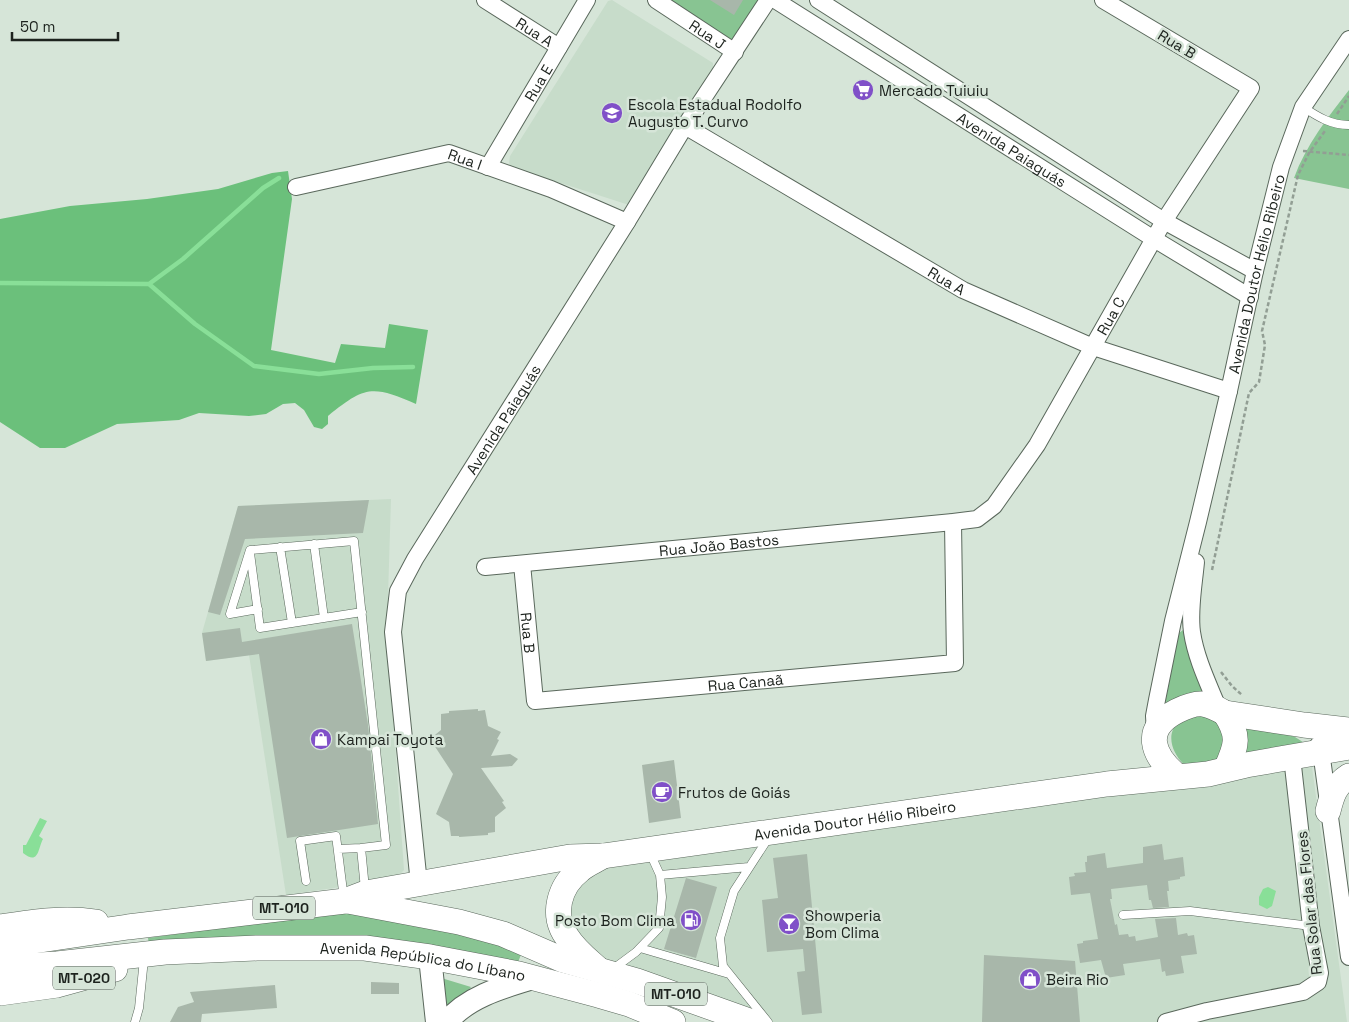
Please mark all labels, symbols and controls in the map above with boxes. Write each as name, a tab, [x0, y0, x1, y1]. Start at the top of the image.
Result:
scale bar	[12, 10, 119, 42]
street label: Rua A	[513, 13, 557, 51]
street label: Rua J	[686, 15, 730, 53]
text: 50 m	[20, 17, 55, 36]
street label: Rua B	[1155, 25, 1200, 63]
street label: Rua E	[520, 61, 556, 105]
supermarket icon: Mercado Tuiuiu	[851, 78, 875, 102]
place label: Mercado Tuiuiu	[879, 81, 989, 100]
place label: Escola Estadual Rodolfo Augusto T. Curvo	[628, 95, 802, 131]
school or university icon: Escola Estadual Rodolfo Augusto T. Curvo	[600, 101, 624, 125]
street label: Avenida Paiaguás	[954, 108, 1070, 191]
street label: Rua I	[446, 144, 485, 174]
street label: Avenida Doutor Hélio Ribeiro	[1224, 172, 1288, 375]
street label: Rua A	[925, 262, 970, 299]
street label: Rua C	[1092, 293, 1129, 338]
street label: Avenida Paiaguás	[461, 361, 545, 478]
street label: Rua João Bastos	[658, 529, 780, 560]
street label: Rua B	[517, 611, 540, 654]
street label: Rua Canaã	[707, 669, 785, 695]
shop icon: Kampai Toyota	[309, 727, 333, 751]
place label: Kampai Toyota	[337, 730, 444, 749]
cafe icon: Frutos de Goiás	[650, 780, 674, 804]
place label: Frutos de Goiás	[678, 783, 790, 802]
street label: Avenida Doutor Hélio Ribeiro	[752, 796, 957, 844]
street label: Rua Solar das Flores	[1292, 830, 1326, 976]
road number: MT-010	[253, 896, 315, 920]
place label: Showperia Bom Clima	[805, 906, 881, 942]
fuel station icon: Posto Bom Clima	[679, 908, 703, 932]
place label: Posto Bom Clima	[555, 911, 675, 930]
bar icon: Showperia Bom Clima	[777, 912, 801, 936]
street label: Avenida República do Líbano	[320, 939, 528, 985]
road number: MT-020	[53, 966, 115, 990]
shop icon: Beira Rio	[1018, 967, 1042, 991]
place label: Beira Rio	[1046, 970, 1109, 989]
road number: MT-010	[645, 982, 707, 1006]

